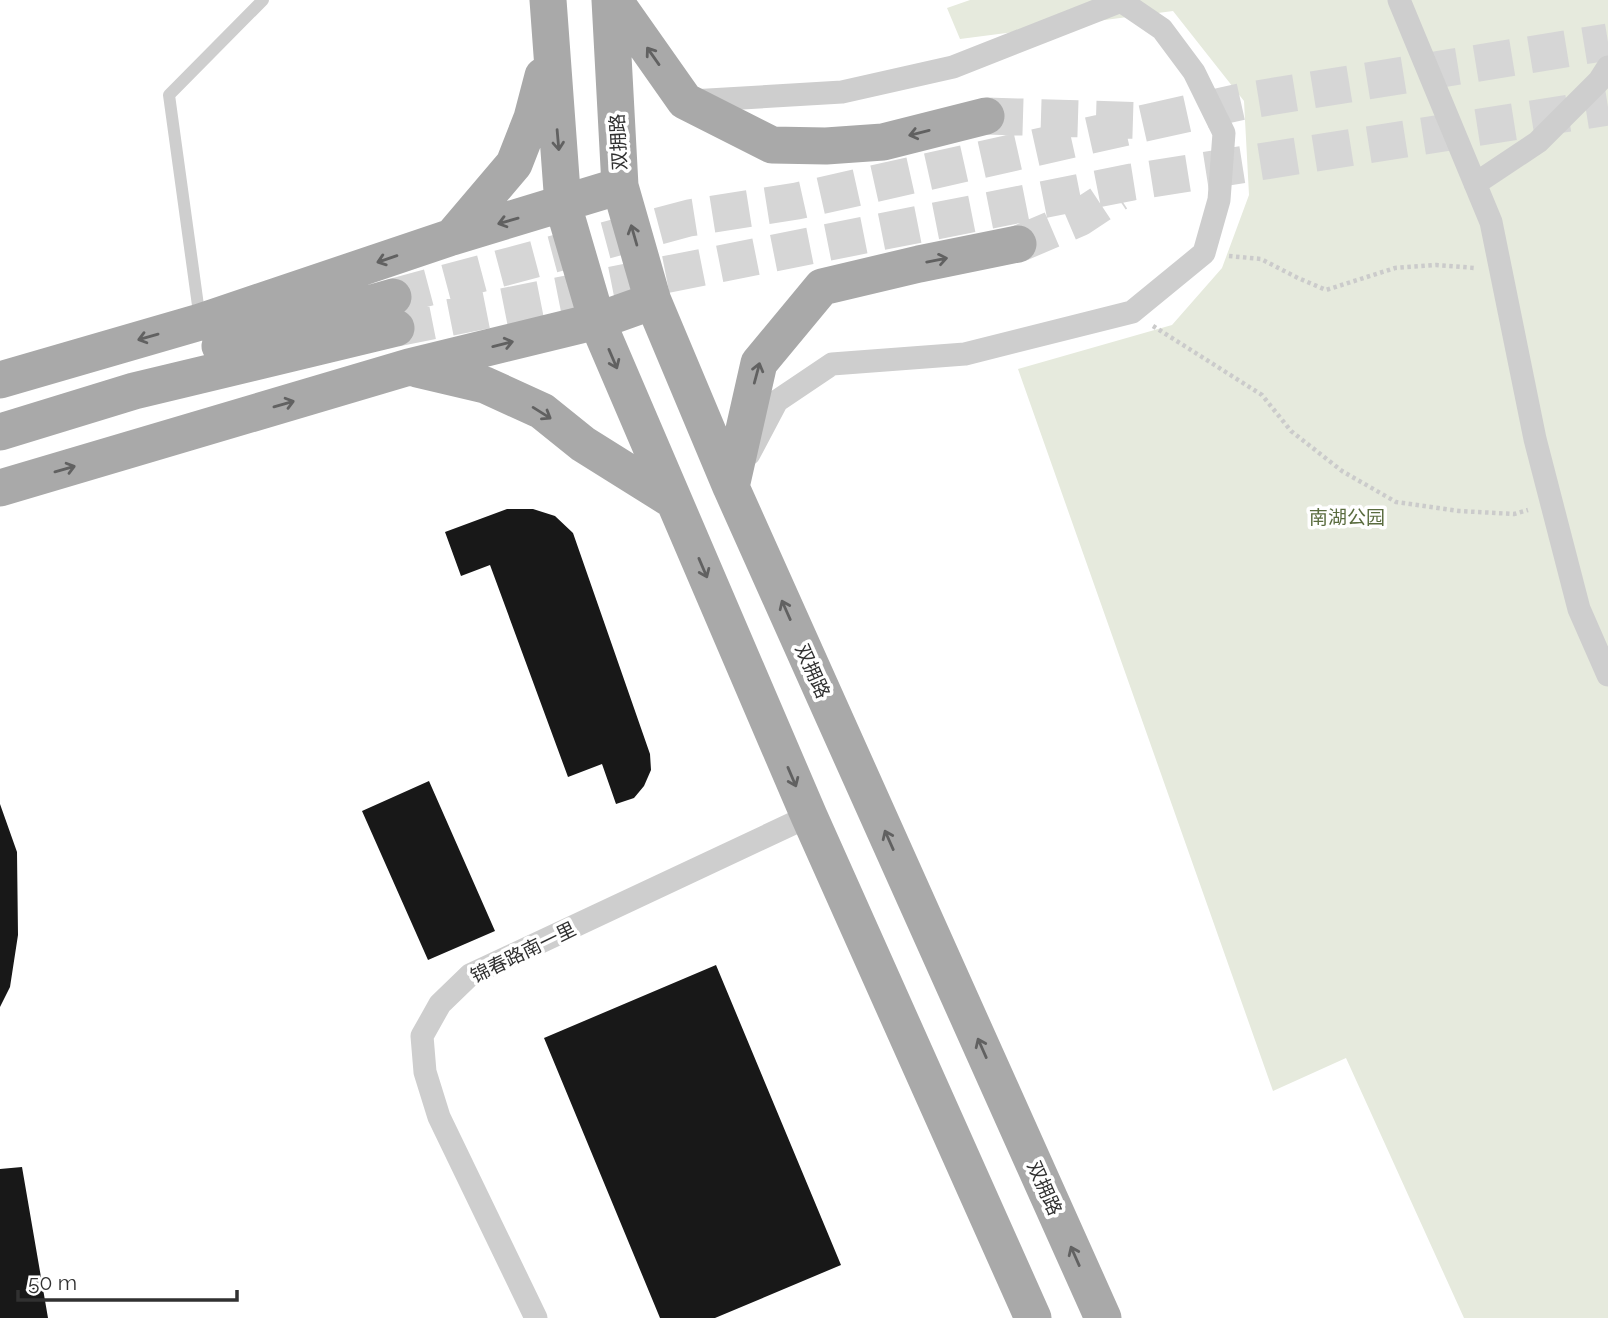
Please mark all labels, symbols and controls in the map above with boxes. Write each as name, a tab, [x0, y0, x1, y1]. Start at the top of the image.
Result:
one-way arrow	[646, 47, 660, 66]
street label: 双拥路	[606, 113, 630, 171]
one-way arrow	[909, 127, 931, 140]
one-way arrow	[552, 128, 565, 151]
one-way arrow	[498, 216, 520, 229]
one-way arrow	[627, 224, 640, 246]
one-way arrow	[925, 253, 948, 266]
one-way arrow	[377, 254, 399, 266]
one-way arrow	[137, 331, 159, 344]
one-way arrow	[491, 337, 514, 350]
one-way arrow	[608, 348, 621, 369]
one-way arrow	[751, 362, 764, 385]
one-way arrow	[272, 397, 294, 410]
one-way arrow	[532, 405, 551, 420]
one-way arrow	[54, 461, 76, 474]
park label: 南湖公园	[1309, 506, 1385, 528]
one-way arrow	[697, 557, 710, 578]
one-way arrow	[779, 600, 792, 621]
street label: 双拥路	[791, 640, 835, 702]
one-way arrow	[787, 766, 800, 788]
one-way arrow	[882, 830, 895, 852]
street label: 锦春路南一里	[467, 917, 579, 987]
one-way arrow	[975, 1038, 988, 1059]
street label: 双拥路	[1023, 1157, 1067, 1219]
one-way arrow	[1068, 1246, 1081, 1267]
scale bar	[18, 1258, 236, 1302]
text: 50 m	[28, 1270, 77, 1295]

